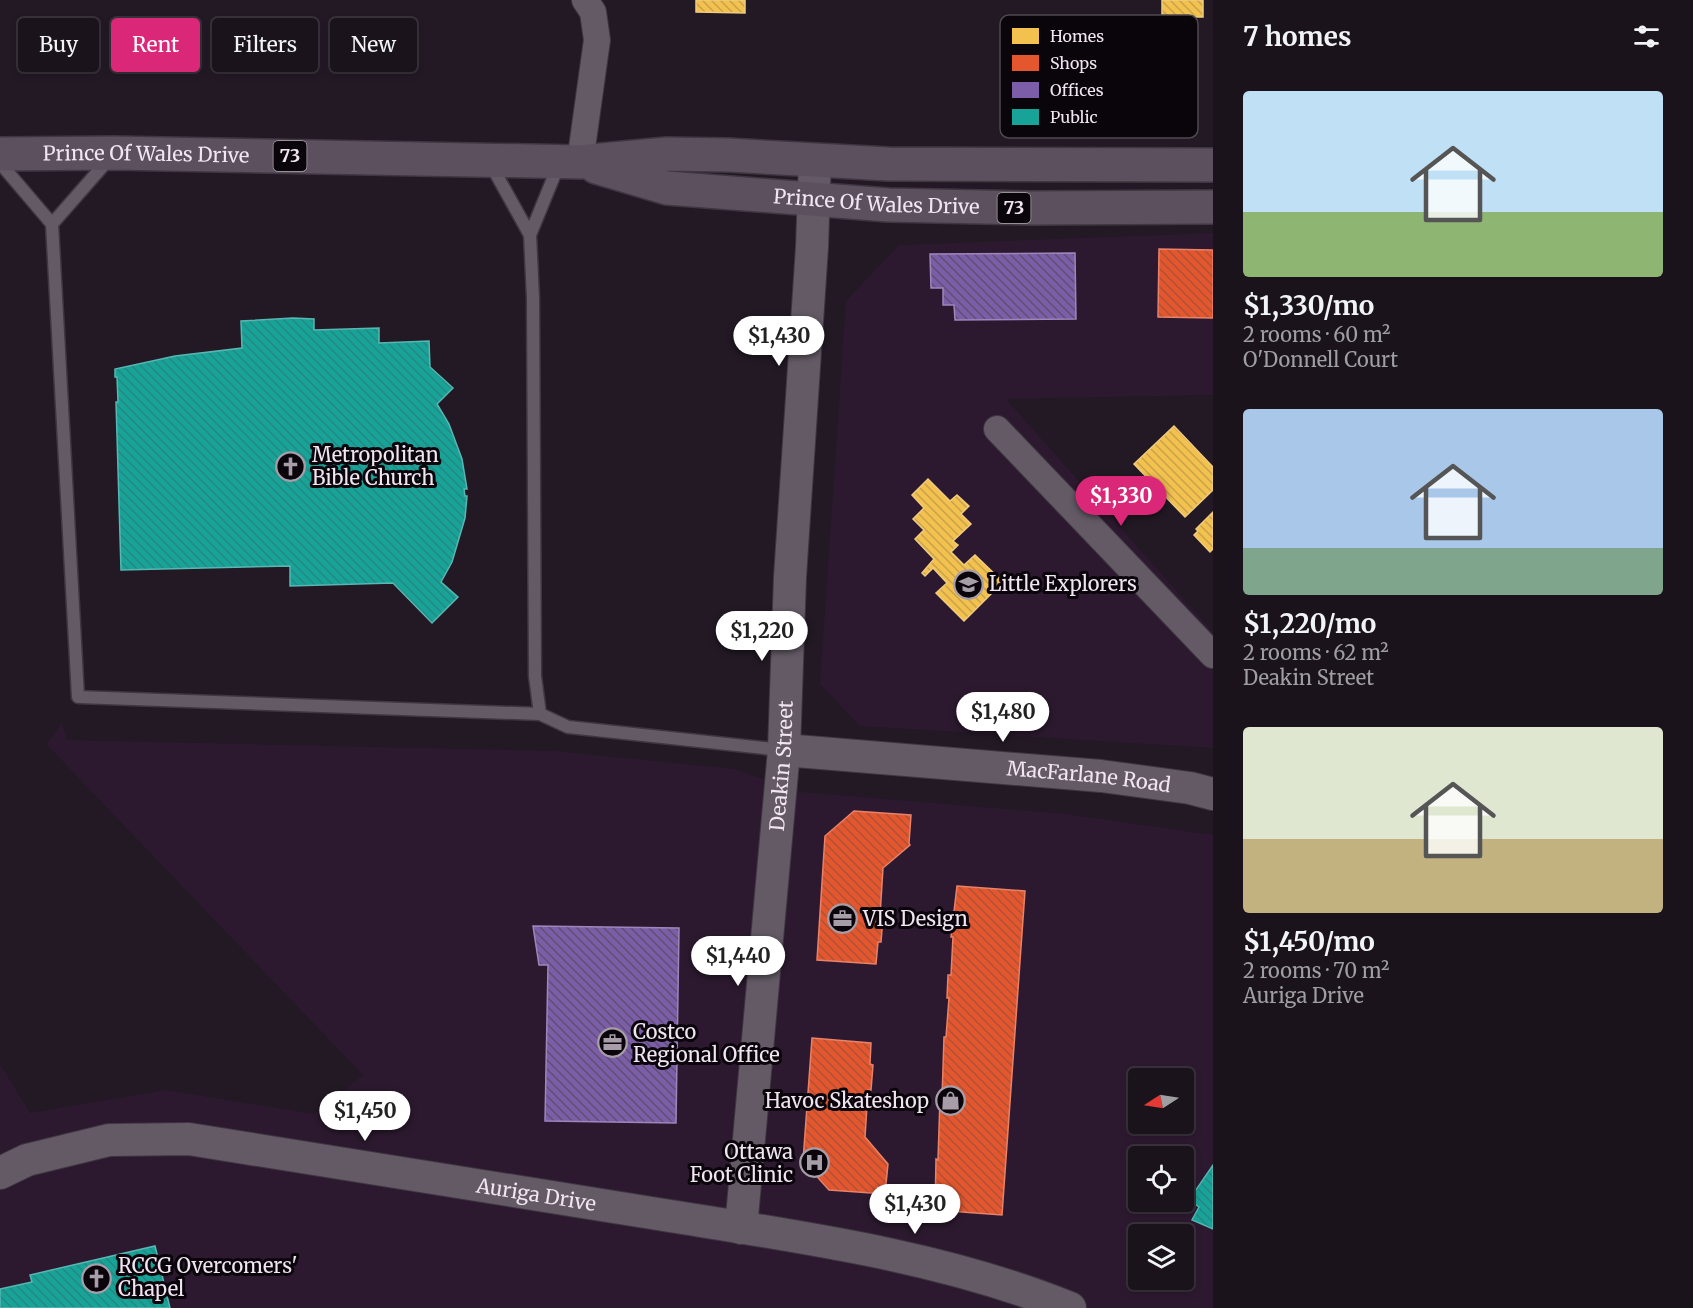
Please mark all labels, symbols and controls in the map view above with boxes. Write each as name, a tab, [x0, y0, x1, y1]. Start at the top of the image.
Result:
legend	[1000, 15, 1198, 138]
chip: Buy	[18, 18, 99, 72]
chip: Rent	[111, 18, 200, 72]
chip: Filters	[212, 18, 318, 72]
chip: New	[330, 18, 417, 72]
text: 7 homes	[1243, 20, 1351, 53]
icon: filters	[1630, 20, 1663, 53]
text: Homes	[1050, 26, 1104, 46]
text: Shops	[1050, 53, 1097, 73]
text: Offices	[1050, 80, 1104, 100]
text: Public	[1050, 107, 1098, 127]
icon: home	[1399, 130, 1507, 238]
street label: Prince Of Wales Drive	[42, 140, 250, 168]
road number: 73	[274, 141, 306, 171]
street label: Prince Of Wales Drive	[772, 183, 980, 219]
road number: 73	[998, 193, 1030, 223]
text: $1,330/mo	[1243, 289, 1374, 322]
pin: $1,430	[730, 316, 828, 367]
text: 2 rooms · 60 m²	[1243, 322, 1390, 347]
text: $1,430	[747, 323, 811, 348]
text: O'Donnell Court	[1243, 347, 1398, 372]
place label: Metropolitan Bible Church	[312, 442, 439, 490]
icon: home	[1399, 448, 1507, 556]
church icon: Metropolitan Bible Church	[275, 451, 307, 483]
pin: $1,330	[1072, 476, 1170, 527]
text: $1,330	[1090, 483, 1152, 508]
school or university icon: Little Explorers	[952, 568, 984, 600]
place label: Little Explorers	[989, 571, 1137, 596]
text: $1,220/mo	[1243, 607, 1376, 640]
pin: $1,220	[713, 611, 811, 662]
text: $1,220	[730, 618, 794, 643]
text: 2 rooms · 62 m²	[1243, 640, 1389, 665]
text: Deakin Street	[1243, 665, 1374, 690]
pin: $1,480	[954, 692, 1052, 743]
text: $1,480	[970, 699, 1036, 724]
street label: Deakin Street	[764, 700, 798, 832]
street label: MacFarlane Road	[1006, 755, 1172, 797]
icon: home	[1399, 766, 1507, 874]
office icon: VIS Design	[826, 903, 858, 935]
place label: VIS Design	[862, 906, 968, 931]
text: $1,450/mo	[1243, 925, 1375, 958]
pin: $1,440	[689, 936, 787, 987]
text: $1,440	[705, 943, 771, 968]
text: 2 rooms · 70 m²	[1243, 958, 1389, 983]
text: Auriga Drive	[1243, 983, 1364, 1008]
place label: Costco Regional Office	[633, 1019, 780, 1067]
office icon: Costco Regional Office	[596, 1027, 628, 1059]
north arrow	[1128, 1068, 1194, 1134]
map controls	[1128, 1068, 1194, 1290]
shop icon: Havoc Skateshop	[934, 1085, 966, 1117]
place label: Havoc Skateshop	[765, 1088, 929, 1113]
pin: $1,450	[316, 1091, 414, 1142]
text: $1,450	[333, 1098, 397, 1123]
place label: Ottawa Foot Clinic	[690, 1139, 793, 1187]
button: locate	[1128, 1146, 1194, 1212]
hospital icon: Ottawa Foot Clinic	[798, 1147, 830, 1179]
street label: Auriga Drive	[474, 1172, 598, 1216]
pin: $1,430	[866, 1184, 964, 1235]
text: $1,430	[883, 1191, 947, 1216]
button: layers	[1128, 1224, 1194, 1290]
place label: RCCG Overcomers' Chapel	[118, 1253, 297, 1301]
church icon: RCCG Overcomers' Chapel	[81, 1262, 113, 1294]

